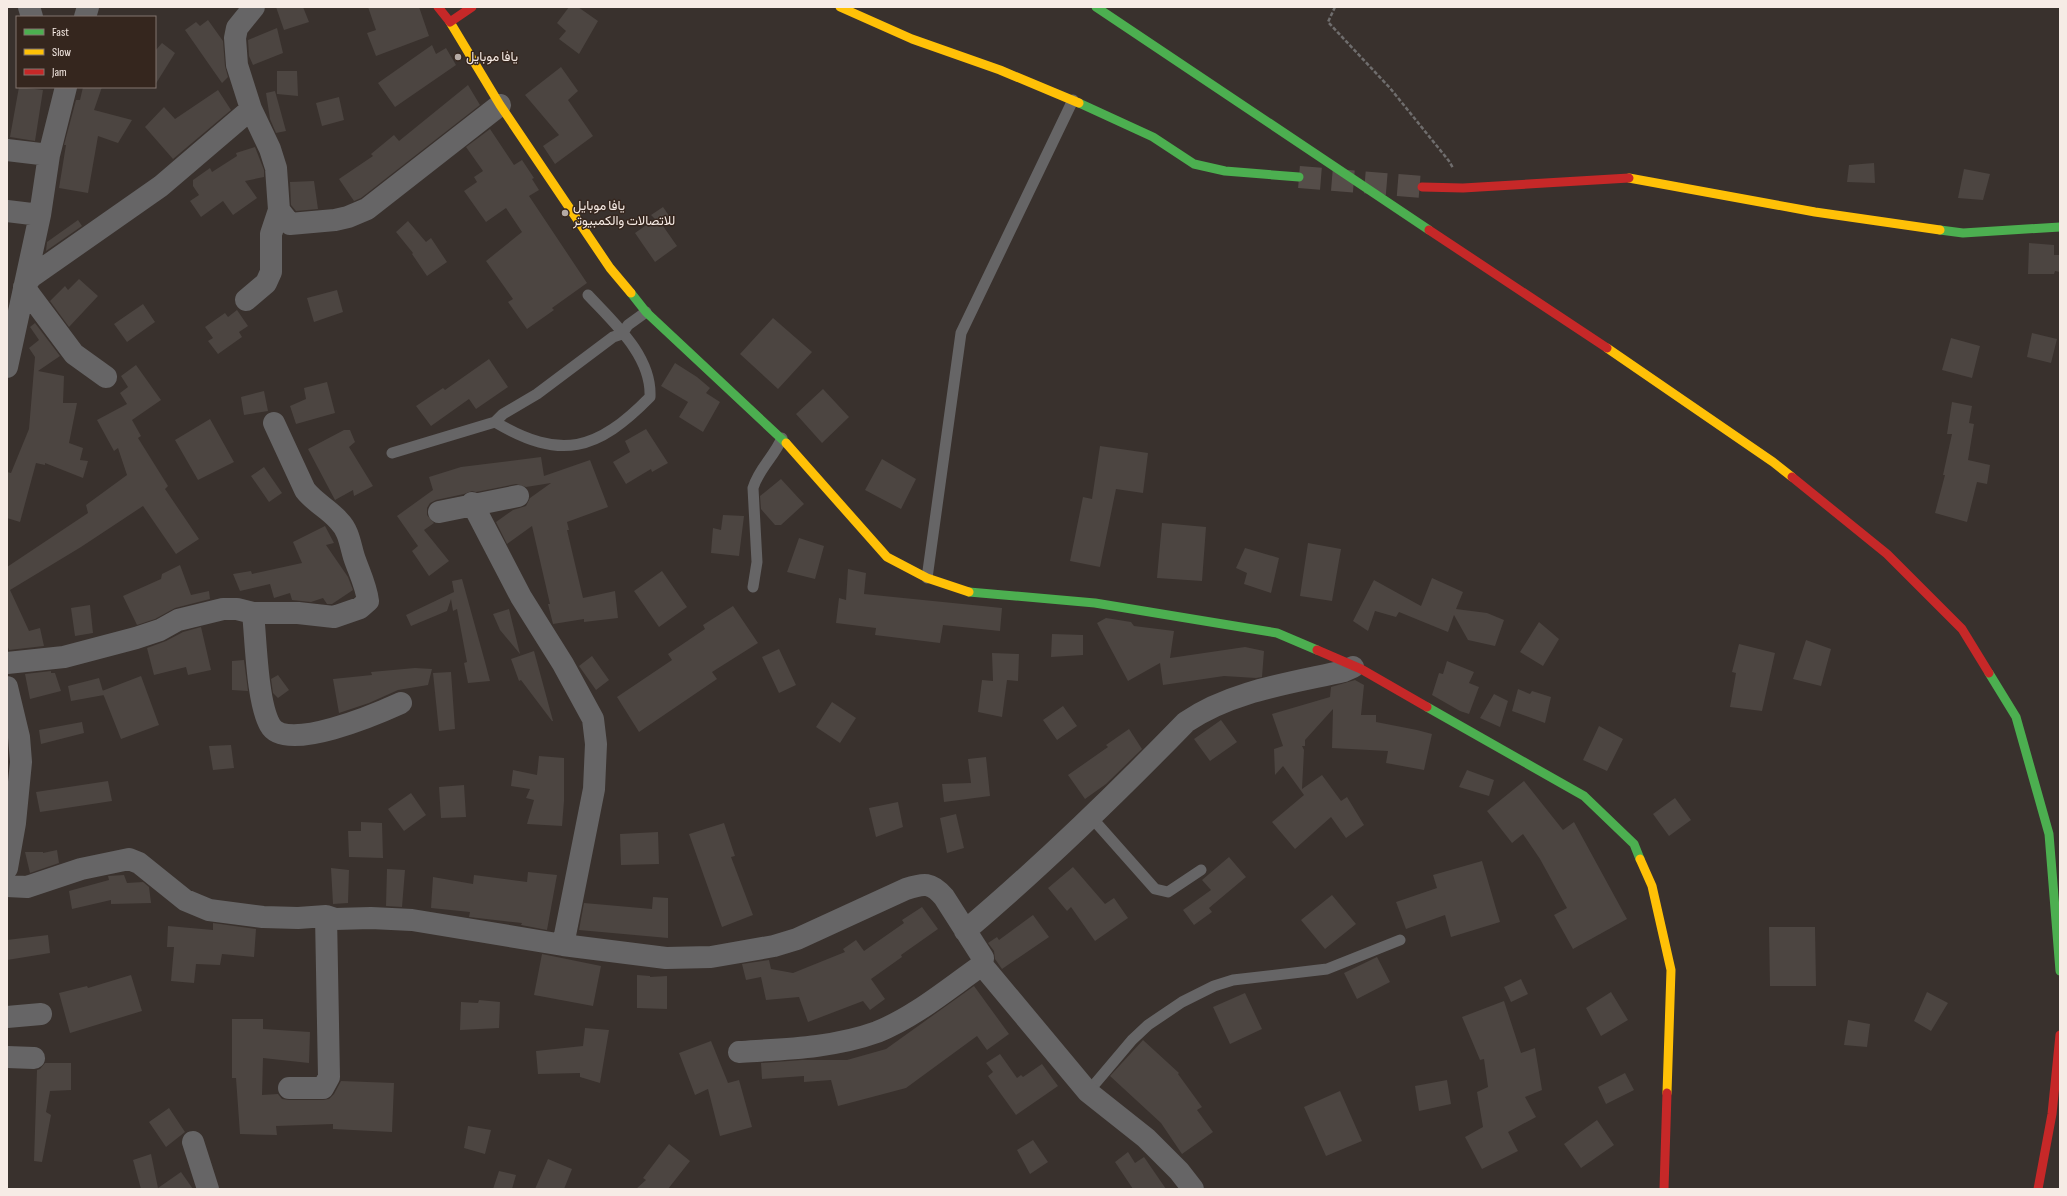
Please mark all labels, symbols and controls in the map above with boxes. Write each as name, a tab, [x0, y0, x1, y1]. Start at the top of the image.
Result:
legend	[16, 16, 156, 88]
text: Fast	[52, 25, 69, 40]
text: Slow	[52, 45, 71, 60]
place label: يافا موبايل	[466, 49, 518, 65]
marker: يافا موبايل	[453, 52, 463, 62]
text: Jam	[51, 65, 67, 80]
place label: يافا موبايل للاتصالات والكمبيوتر	[572, 198, 675, 229]
marker: يافا موبايل للاتصالات والكمبيوتر	[560, 208, 570, 218]

